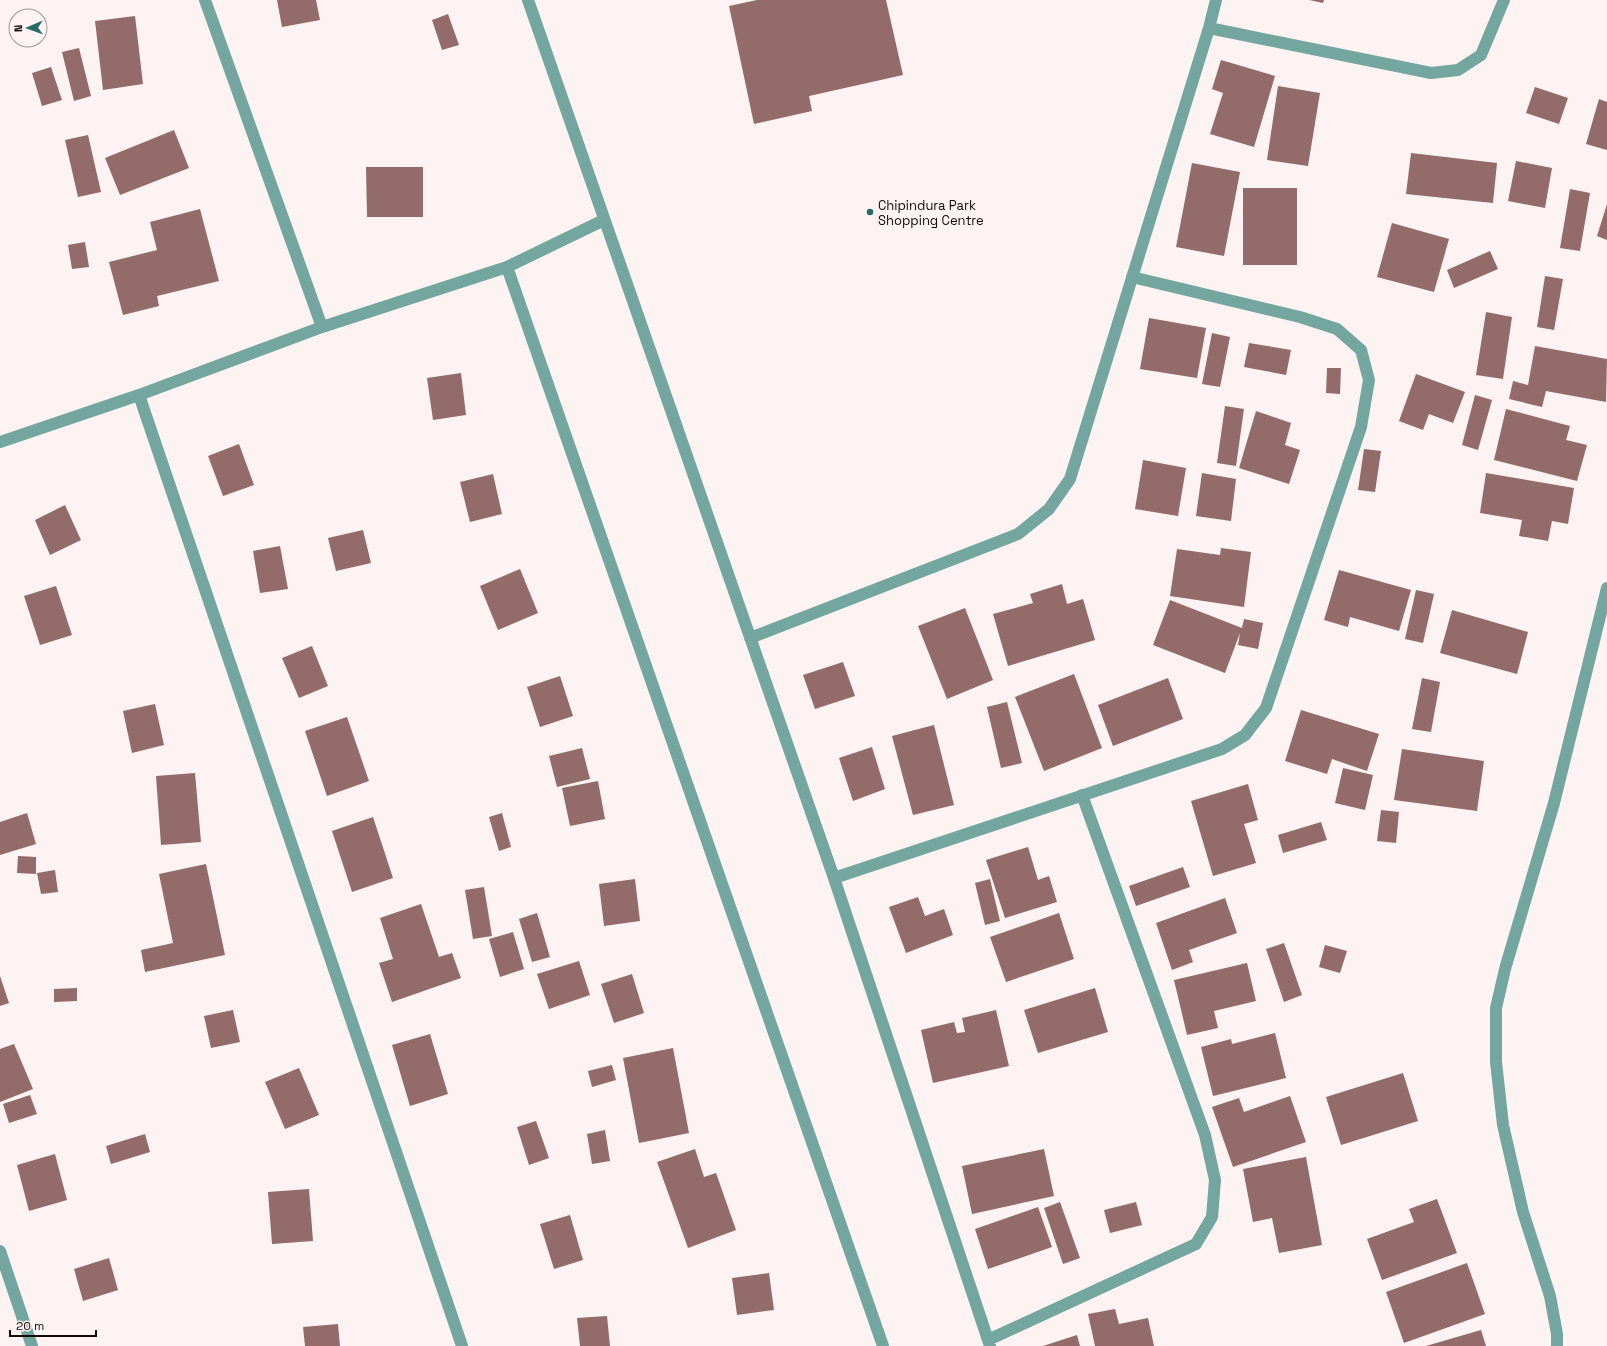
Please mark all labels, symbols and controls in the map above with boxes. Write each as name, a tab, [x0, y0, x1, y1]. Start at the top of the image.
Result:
north arrow	[8, 8, 48, 48]
text: N	[11, 24, 25, 32]
place label: Chipindura Park Shopping Centre	[878, 197, 984, 229]
marker: Chipindura Park Shopping Centre	[865, 207, 875, 217]
scale bar	[10, 1312, 96, 1338]
text: 20 m	[16, 1318, 44, 1334]

